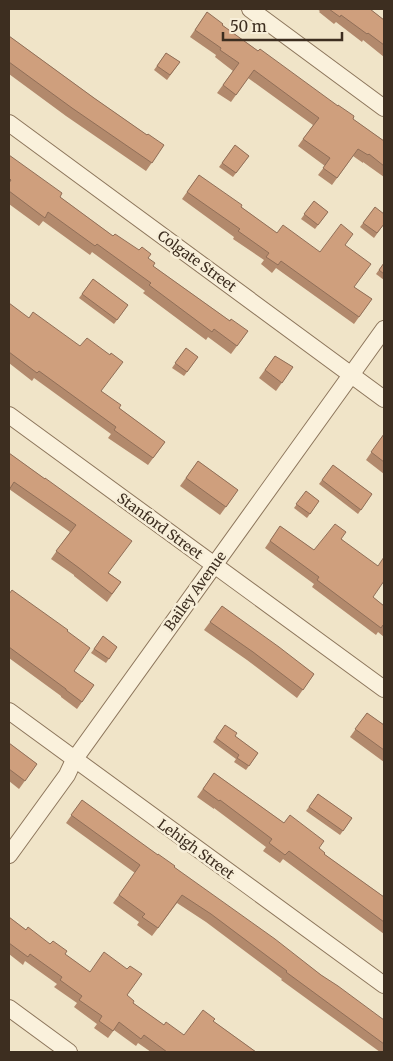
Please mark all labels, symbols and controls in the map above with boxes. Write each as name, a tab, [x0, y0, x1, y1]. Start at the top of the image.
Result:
scale bar	[223, 10, 342, 42]
text: 50 m	[230, 17, 267, 36]
street label: Colgate Street	[154, 226, 240, 296]
street label: Stanford Street	[114, 489, 207, 563]
street label: Bailey Avenue	[160, 548, 230, 634]
street label: Lehigh Street	[154, 815, 238, 883]

